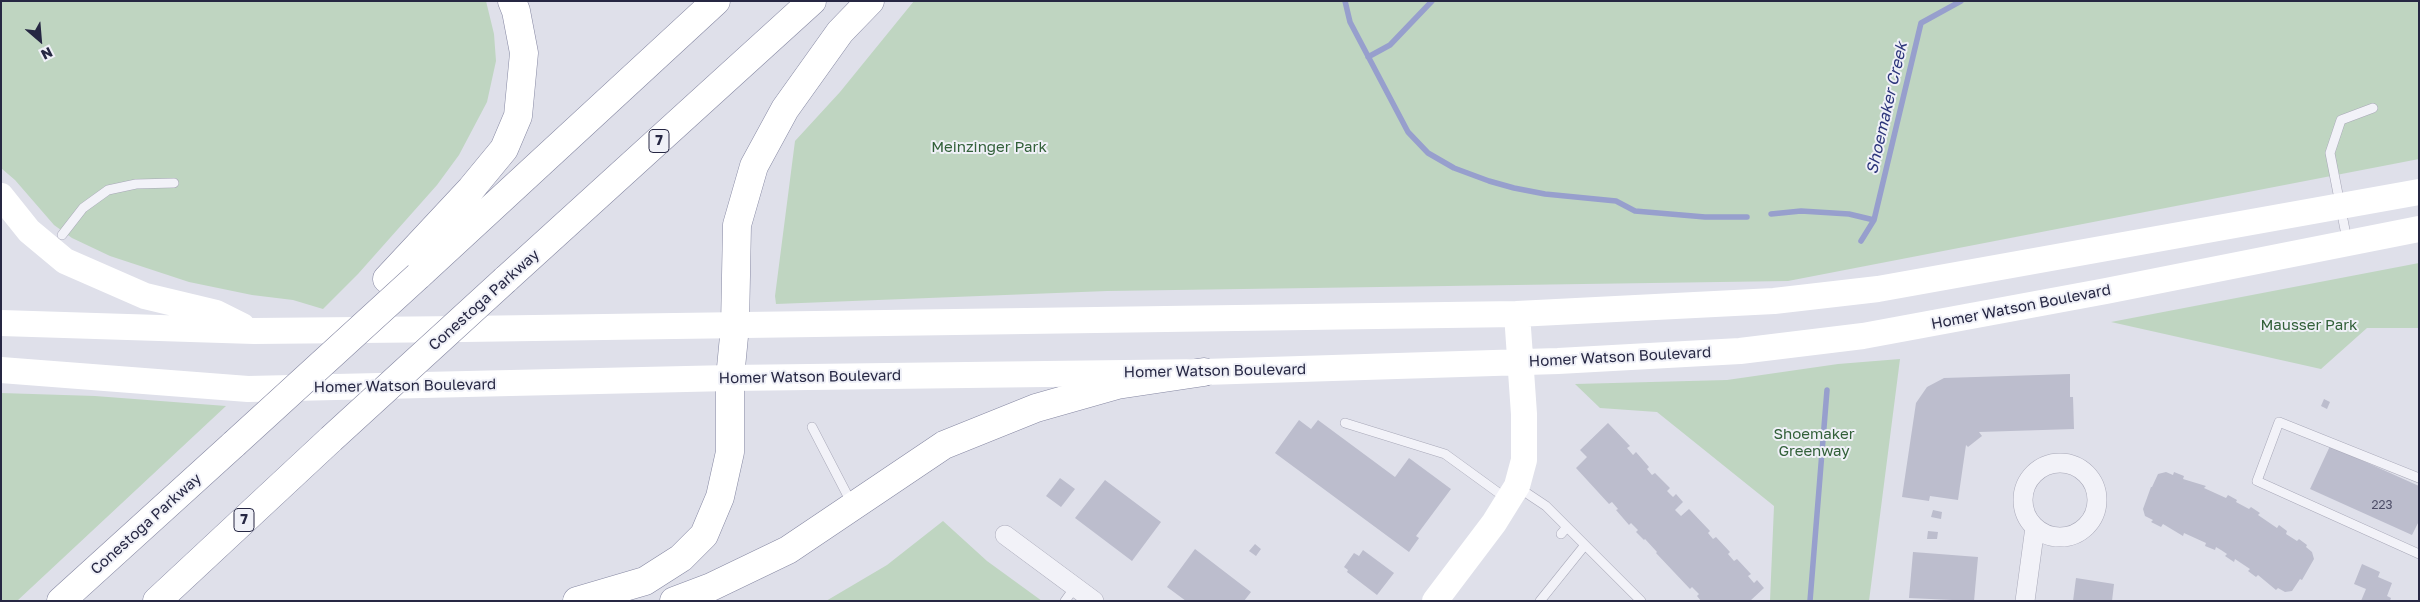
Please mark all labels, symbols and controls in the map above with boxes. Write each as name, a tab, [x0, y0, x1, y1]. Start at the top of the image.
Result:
north arrow	[15, 15, 65, 65]
water label: Shoemaker Creek	[1862, 40, 1912, 176]
text: N	[38, 44, 56, 64]
road number: 7	[649, 130, 669, 152]
park label: Meinzinger Park	[931, 138, 1047, 156]
street label: Conestoga Parkway	[425, 246, 543, 354]
street label: Homer Watson Boulevard	[1930, 281, 2112, 333]
park label: Mausser Park	[2260, 316, 2358, 334]
street label: Homer Watson Boulevard	[1528, 343, 1712, 371]
street label: Homer Watson Boulevard	[1124, 360, 1306, 382]
street label: Homer Watson Boulevard	[719, 366, 901, 388]
street label: Homer Watson Boulevard	[314, 375, 496, 397]
park label: Shoemaker Greenway	[1774, 425, 1854, 460]
street label: Conestoga Parkway	[87, 470, 205, 578]
house number: 223	[2372, 498, 2392, 512]
road number: 7	[234, 508, 254, 532]

